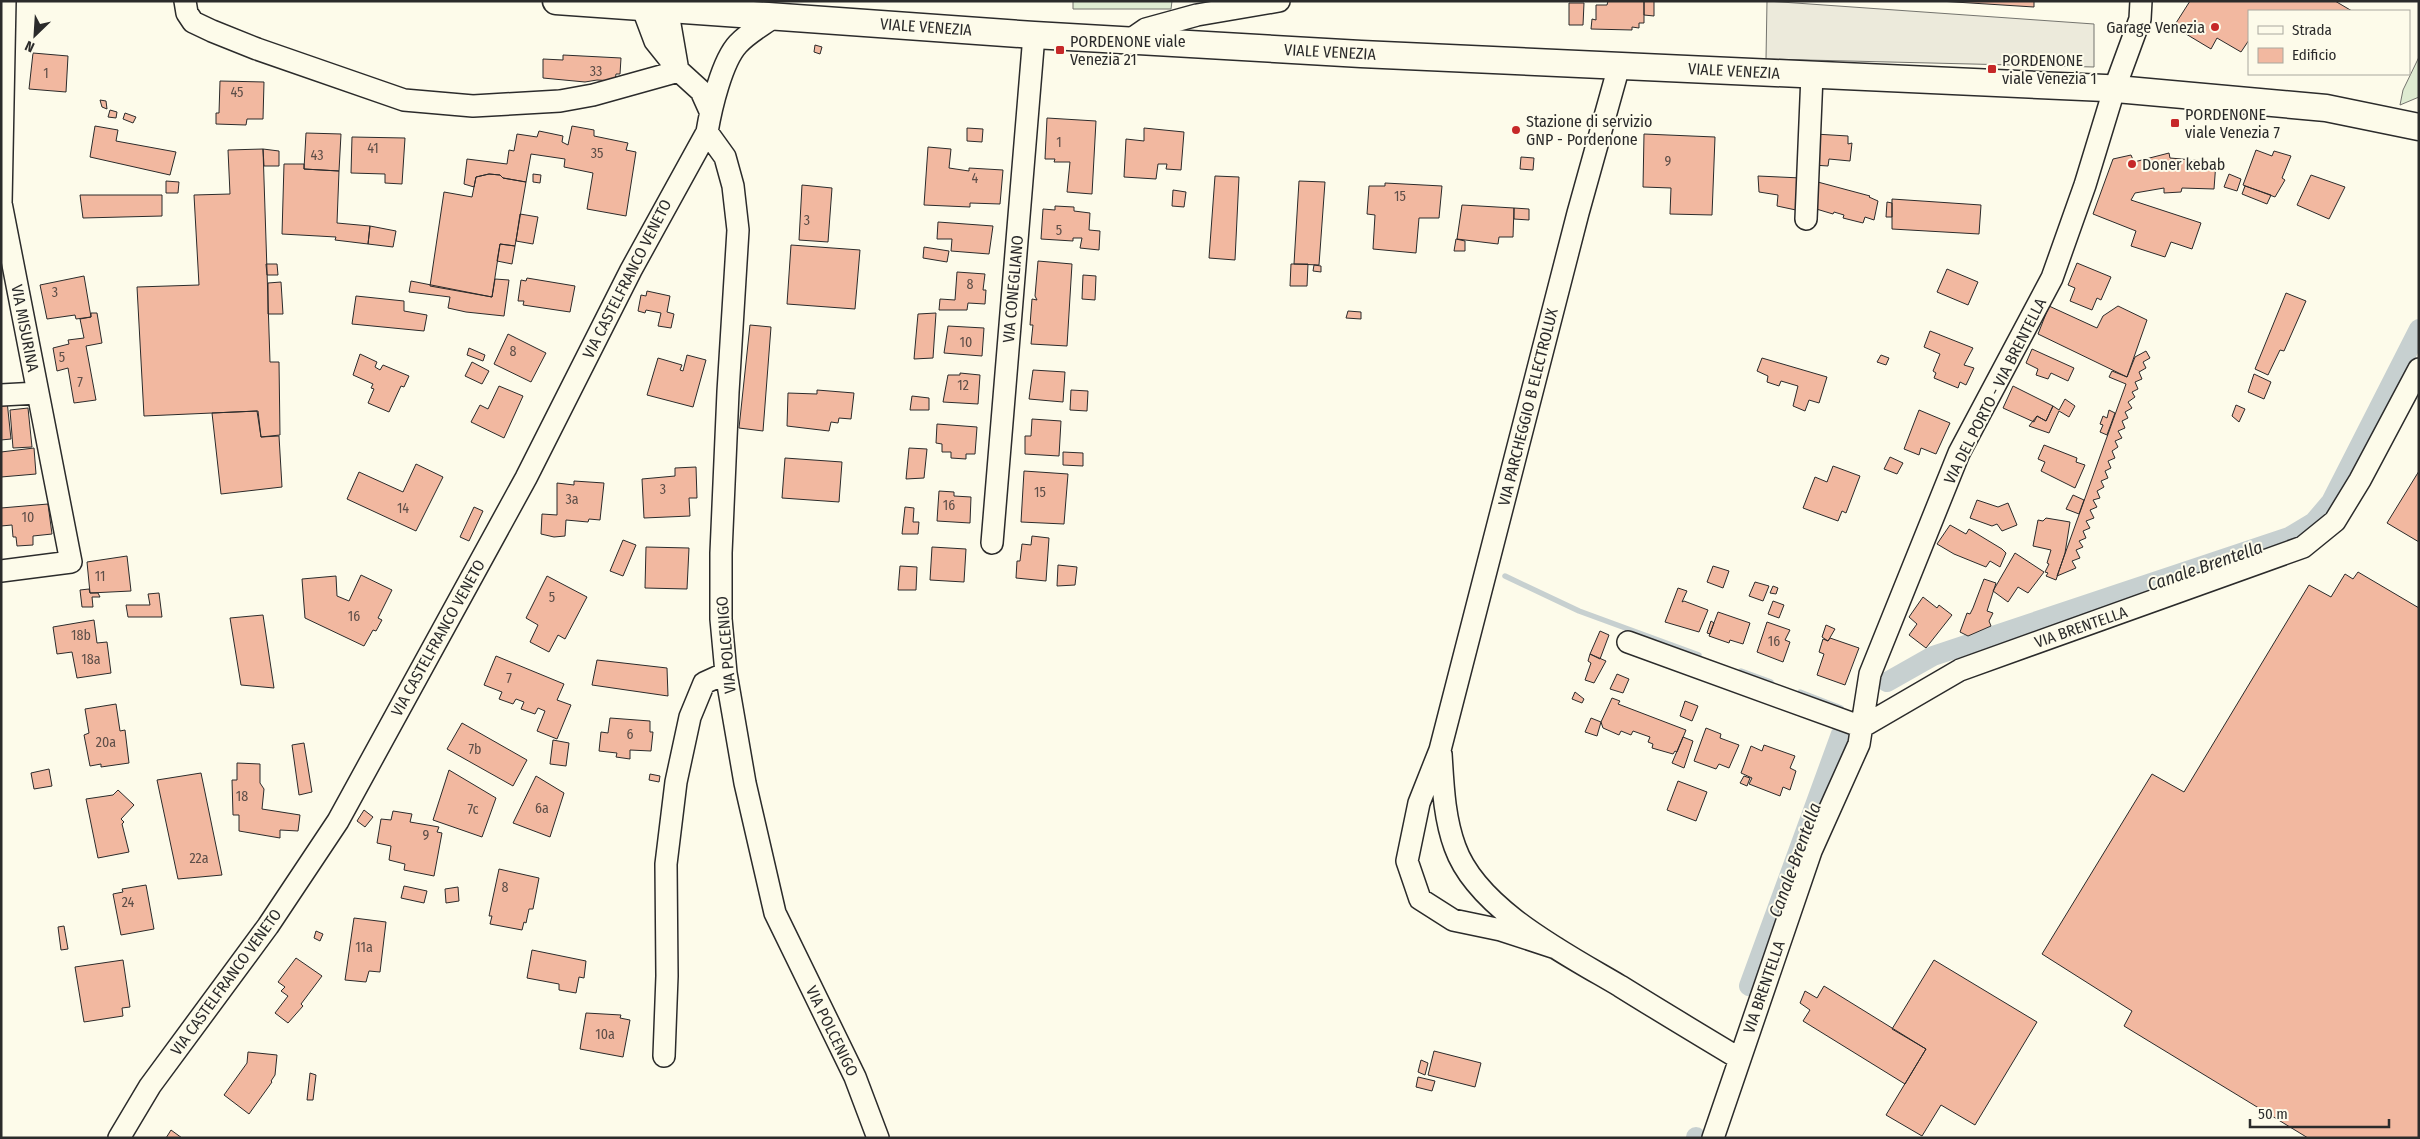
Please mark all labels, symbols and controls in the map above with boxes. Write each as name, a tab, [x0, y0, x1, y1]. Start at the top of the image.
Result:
north arrow	[10, 10, 60, 60]
legend	[2248, 10, 2410, 75]
street label: VIALE VENEZIA	[879, 14, 973, 40]
place label: Garage Venezia	[2106, 18, 2205, 37]
marker: Garage Venezia	[2209, 21, 2221, 33]
text: Strada	[2292, 21, 2332, 39]
place label: PORDENONE viale Venezia 21	[1070, 32, 1186, 69]
text: N	[22, 37, 37, 56]
street label: VIALE VENEZIA	[1284, 40, 1377, 64]
marker: PORDENONE viale Venezia 21	[1054, 44, 1066, 56]
text: Edificio	[2292, 46, 2337, 64]
place label: PORDENONE viale Venezia 1	[2002, 51, 2097, 88]
street label: VIALE VENEZIA	[1688, 59, 1781, 83]
house number: 33	[590, 63, 602, 80]
marker: PORDENONE viale Venezia 1	[1986, 63, 1998, 75]
house number: 1	[43, 65, 49, 82]
house number: 45	[230, 84, 244, 101]
place label: PORDENONE viale Venezia 7	[2185, 105, 2280, 142]
place label: Stazione di servizio GNP - Pordenone	[1526, 112, 1652, 149]
marker: PORDENONE viale Venezia 7	[2169, 117, 2181, 129]
marker: Stazione di servizio GNP - Pordenone	[1510, 124, 1522, 136]
house number: 1	[1056, 134, 1062, 151]
house number: 41	[367, 140, 379, 157]
house number: 35	[591, 145, 603, 162]
house number: 43	[311, 147, 323, 164]
house number: 9	[1665, 153, 1672, 170]
place label: Doner kebab	[2142, 155, 2225, 174]
marker: Doner kebab	[2126, 158, 2138, 170]
house number: 4	[972, 170, 979, 187]
house number: 15	[1394, 188, 1406, 205]
street label: VIA CASTELFRANCO VENETO	[579, 196, 675, 362]
house number: 3	[804, 212, 810, 229]
house number: 5	[1056, 222, 1062, 239]
street label: VIA CONEGLIANO	[999, 234, 1027, 344]
house number: 8	[967, 276, 974, 293]
street label: VIA MISURINA	[7, 283, 43, 374]
house number: 3	[52, 284, 58, 301]
street label: VIA DEL PORTO - VIA BRENTELLA	[1940, 294, 2050, 487]
street label: VIA PARCHEGGIO B ELECTROLUX	[1494, 306, 1562, 508]
house number: 10	[960, 334, 972, 351]
house number: 8	[510, 343, 517, 360]
house number: 5	[59, 349, 65, 366]
house number: 7	[77, 374, 83, 391]
house number: 12	[957, 377, 969, 394]
house number: 3	[660, 481, 666, 498]
house number: 15	[1034, 484, 1046, 501]
house number: 3a	[565, 491, 579, 508]
house number: 16	[943, 497, 955, 514]
house number: 14	[397, 500, 409, 517]
house number: 10	[22, 509, 34, 526]
water label: Canale Brentella	[2145, 536, 2265, 596]
street label: VIA CASTELFRANCO VENETO	[387, 556, 489, 720]
house number: 11	[95, 568, 105, 585]
house number: 5	[549, 589, 555, 606]
street label: VIA POLCENIGO	[712, 595, 740, 695]
street label: VIA BRENTELLA	[2032, 602, 2130, 652]
house number: 16	[348, 608, 360, 625]
house number: 18b	[71, 627, 91, 644]
house number: 16	[1768, 633, 1780, 650]
house number: 18a	[81, 651, 101, 668]
house number: 7	[506, 670, 512, 687]
house number: 6	[627, 726, 634, 743]
house number: 20a	[96, 734, 116, 751]
house number: 7b	[468, 741, 482, 758]
house number: 18	[236, 788, 248, 805]
house number: 6a	[535, 800, 549, 817]
water label: Canale Brentella	[1764, 800, 1826, 920]
house number: 7c	[467, 801, 479, 818]
house number: 9	[423, 827, 430, 844]
house number: 22a	[189, 850, 209, 867]
house number: 8	[502, 879, 509, 896]
house number: 24	[122, 894, 135, 911]
street label: VIA CASTELFRANCO VENETO	[167, 905, 285, 1059]
street label: VIA BRENTELLA	[1739, 938, 1789, 1036]
house number: 11a	[355, 939, 373, 956]
street label: VIA POLCENIGO	[802, 983, 862, 1079]
house number: 10a	[595, 1026, 615, 1043]
scale bar	[2250, 1096, 2389, 1128]
text: 50 m	[2258, 1105, 2288, 1123]

